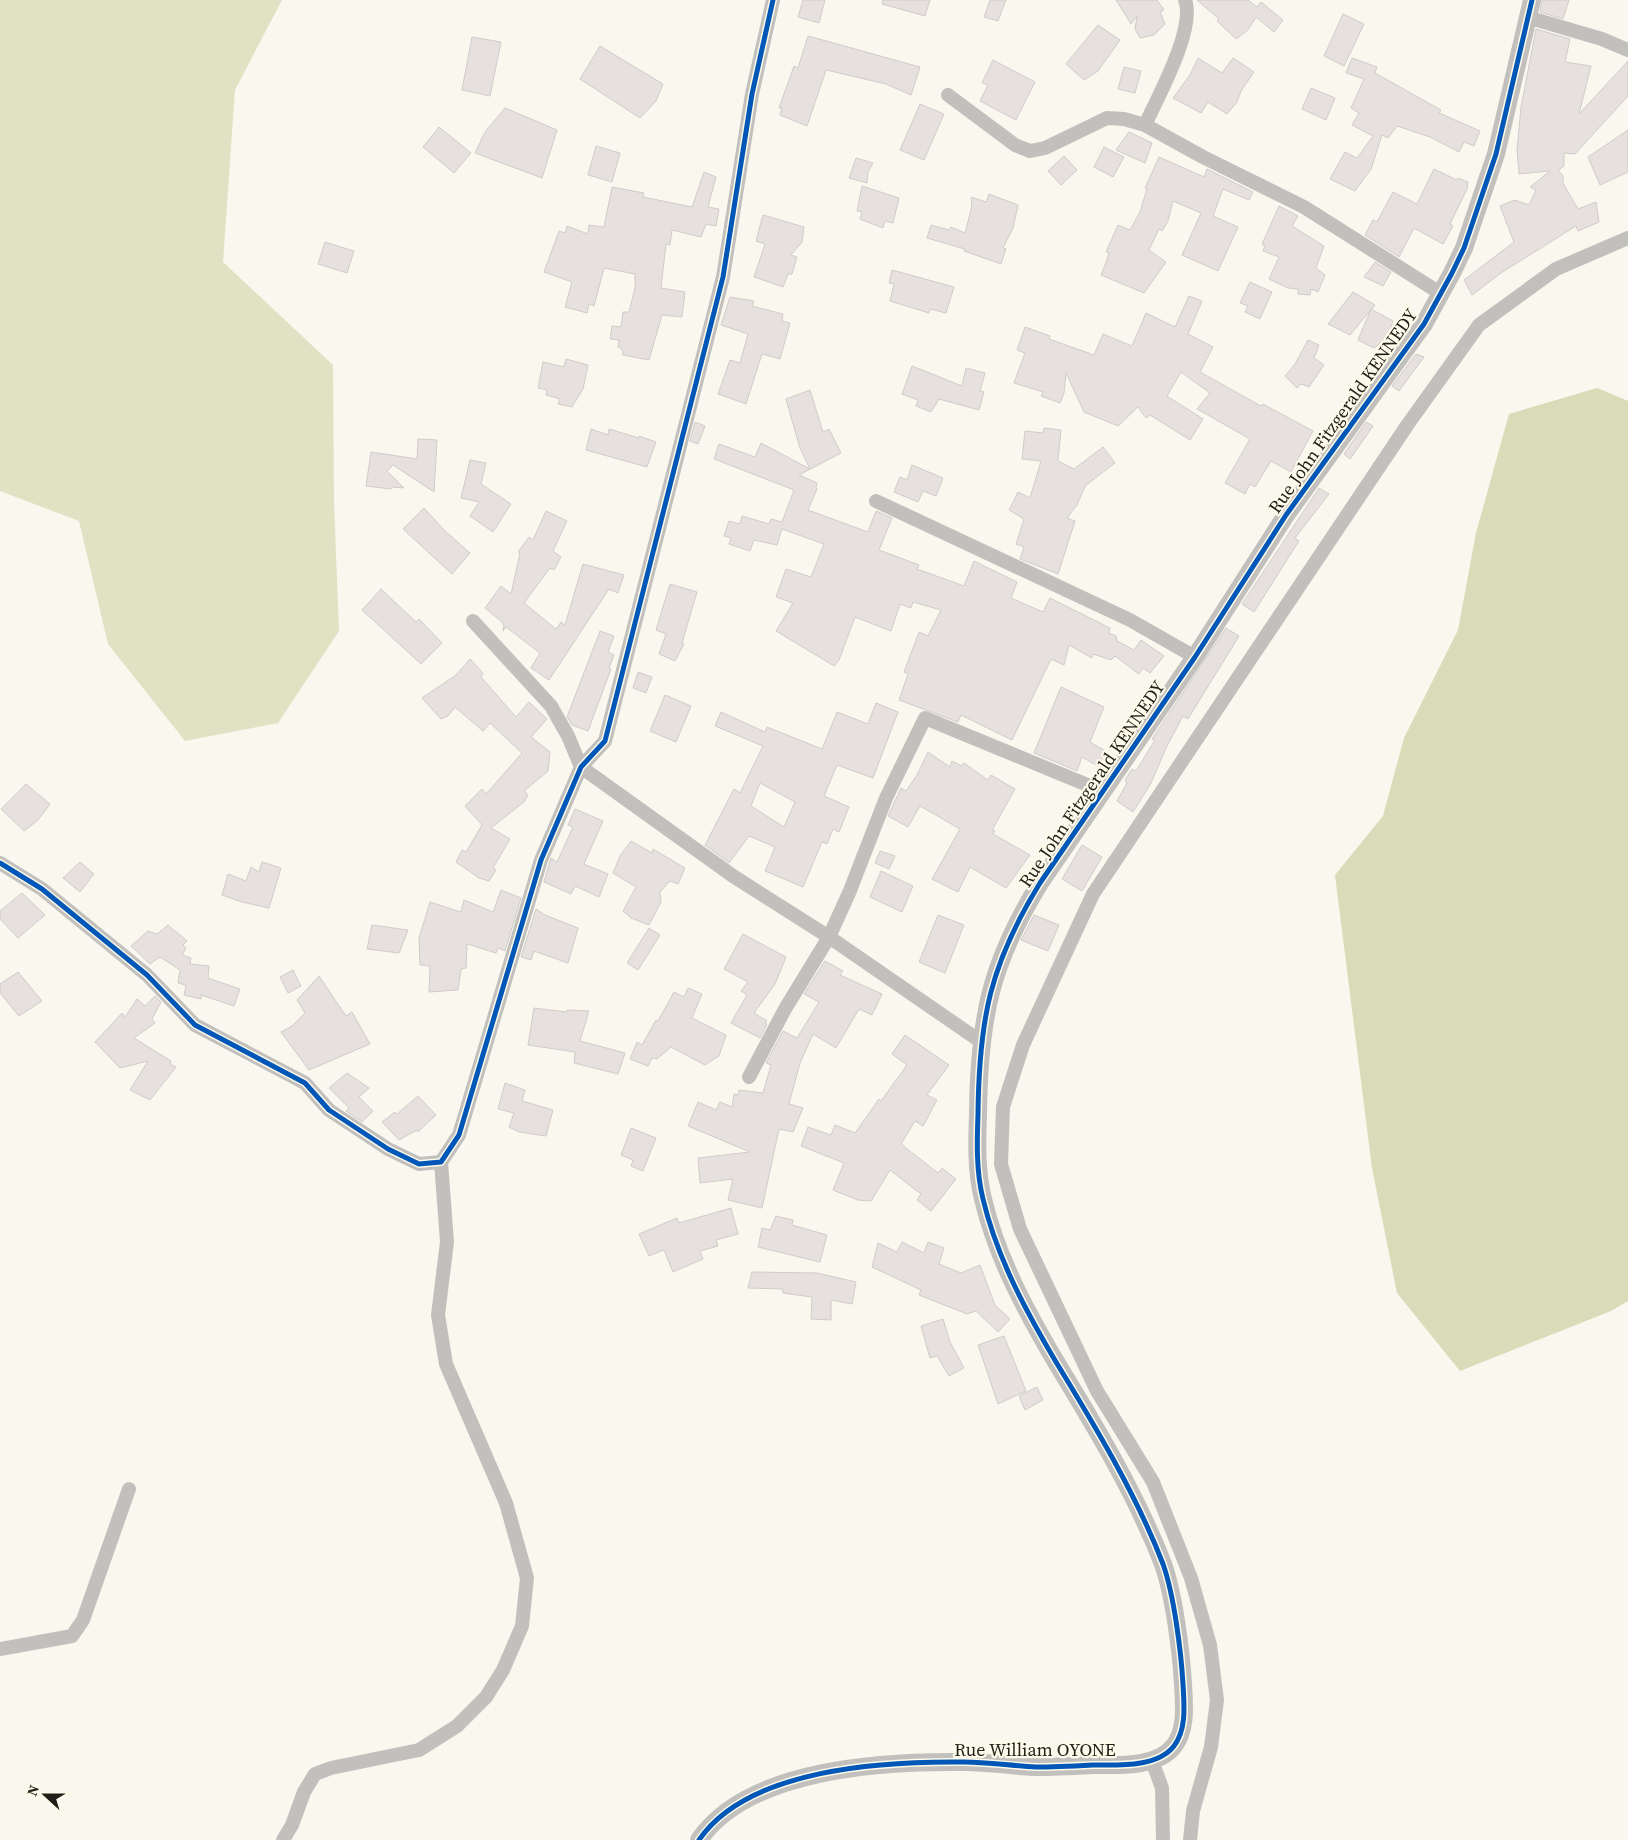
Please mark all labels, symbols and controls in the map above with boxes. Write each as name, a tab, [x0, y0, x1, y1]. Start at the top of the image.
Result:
street label: Rue John Fitzgerald KENNEDY	[1262, 303, 1423, 518]
street label: Rue John Fitzgerald KENNEDY	[1013, 675, 1171, 892]
street label: Rue William OYONE	[954, 1737, 1116, 1762]
north arrow	[20, 1770, 70, 1820]
text: N	[22, 1782, 44, 1799]

